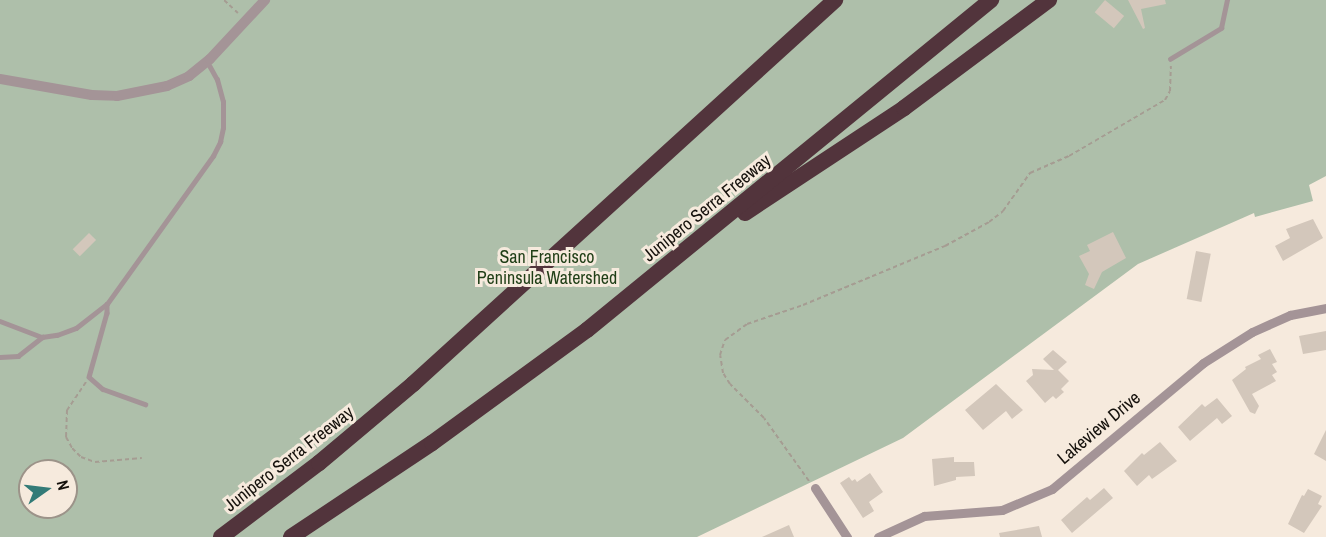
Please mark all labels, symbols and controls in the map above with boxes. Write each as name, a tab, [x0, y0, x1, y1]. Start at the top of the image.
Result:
street label: Junipero Serra Freeway	[639, 150, 775, 266]
park label: San Francisco Peninsula Watershed	[477, 247, 617, 290]
street label: Lakeview Drive	[1053, 387, 1145, 469]
street label: Junipero Serra Freeway	[220, 402, 358, 516]
north arrow	[18, 459, 78, 519]
text: N	[52, 478, 75, 492]

